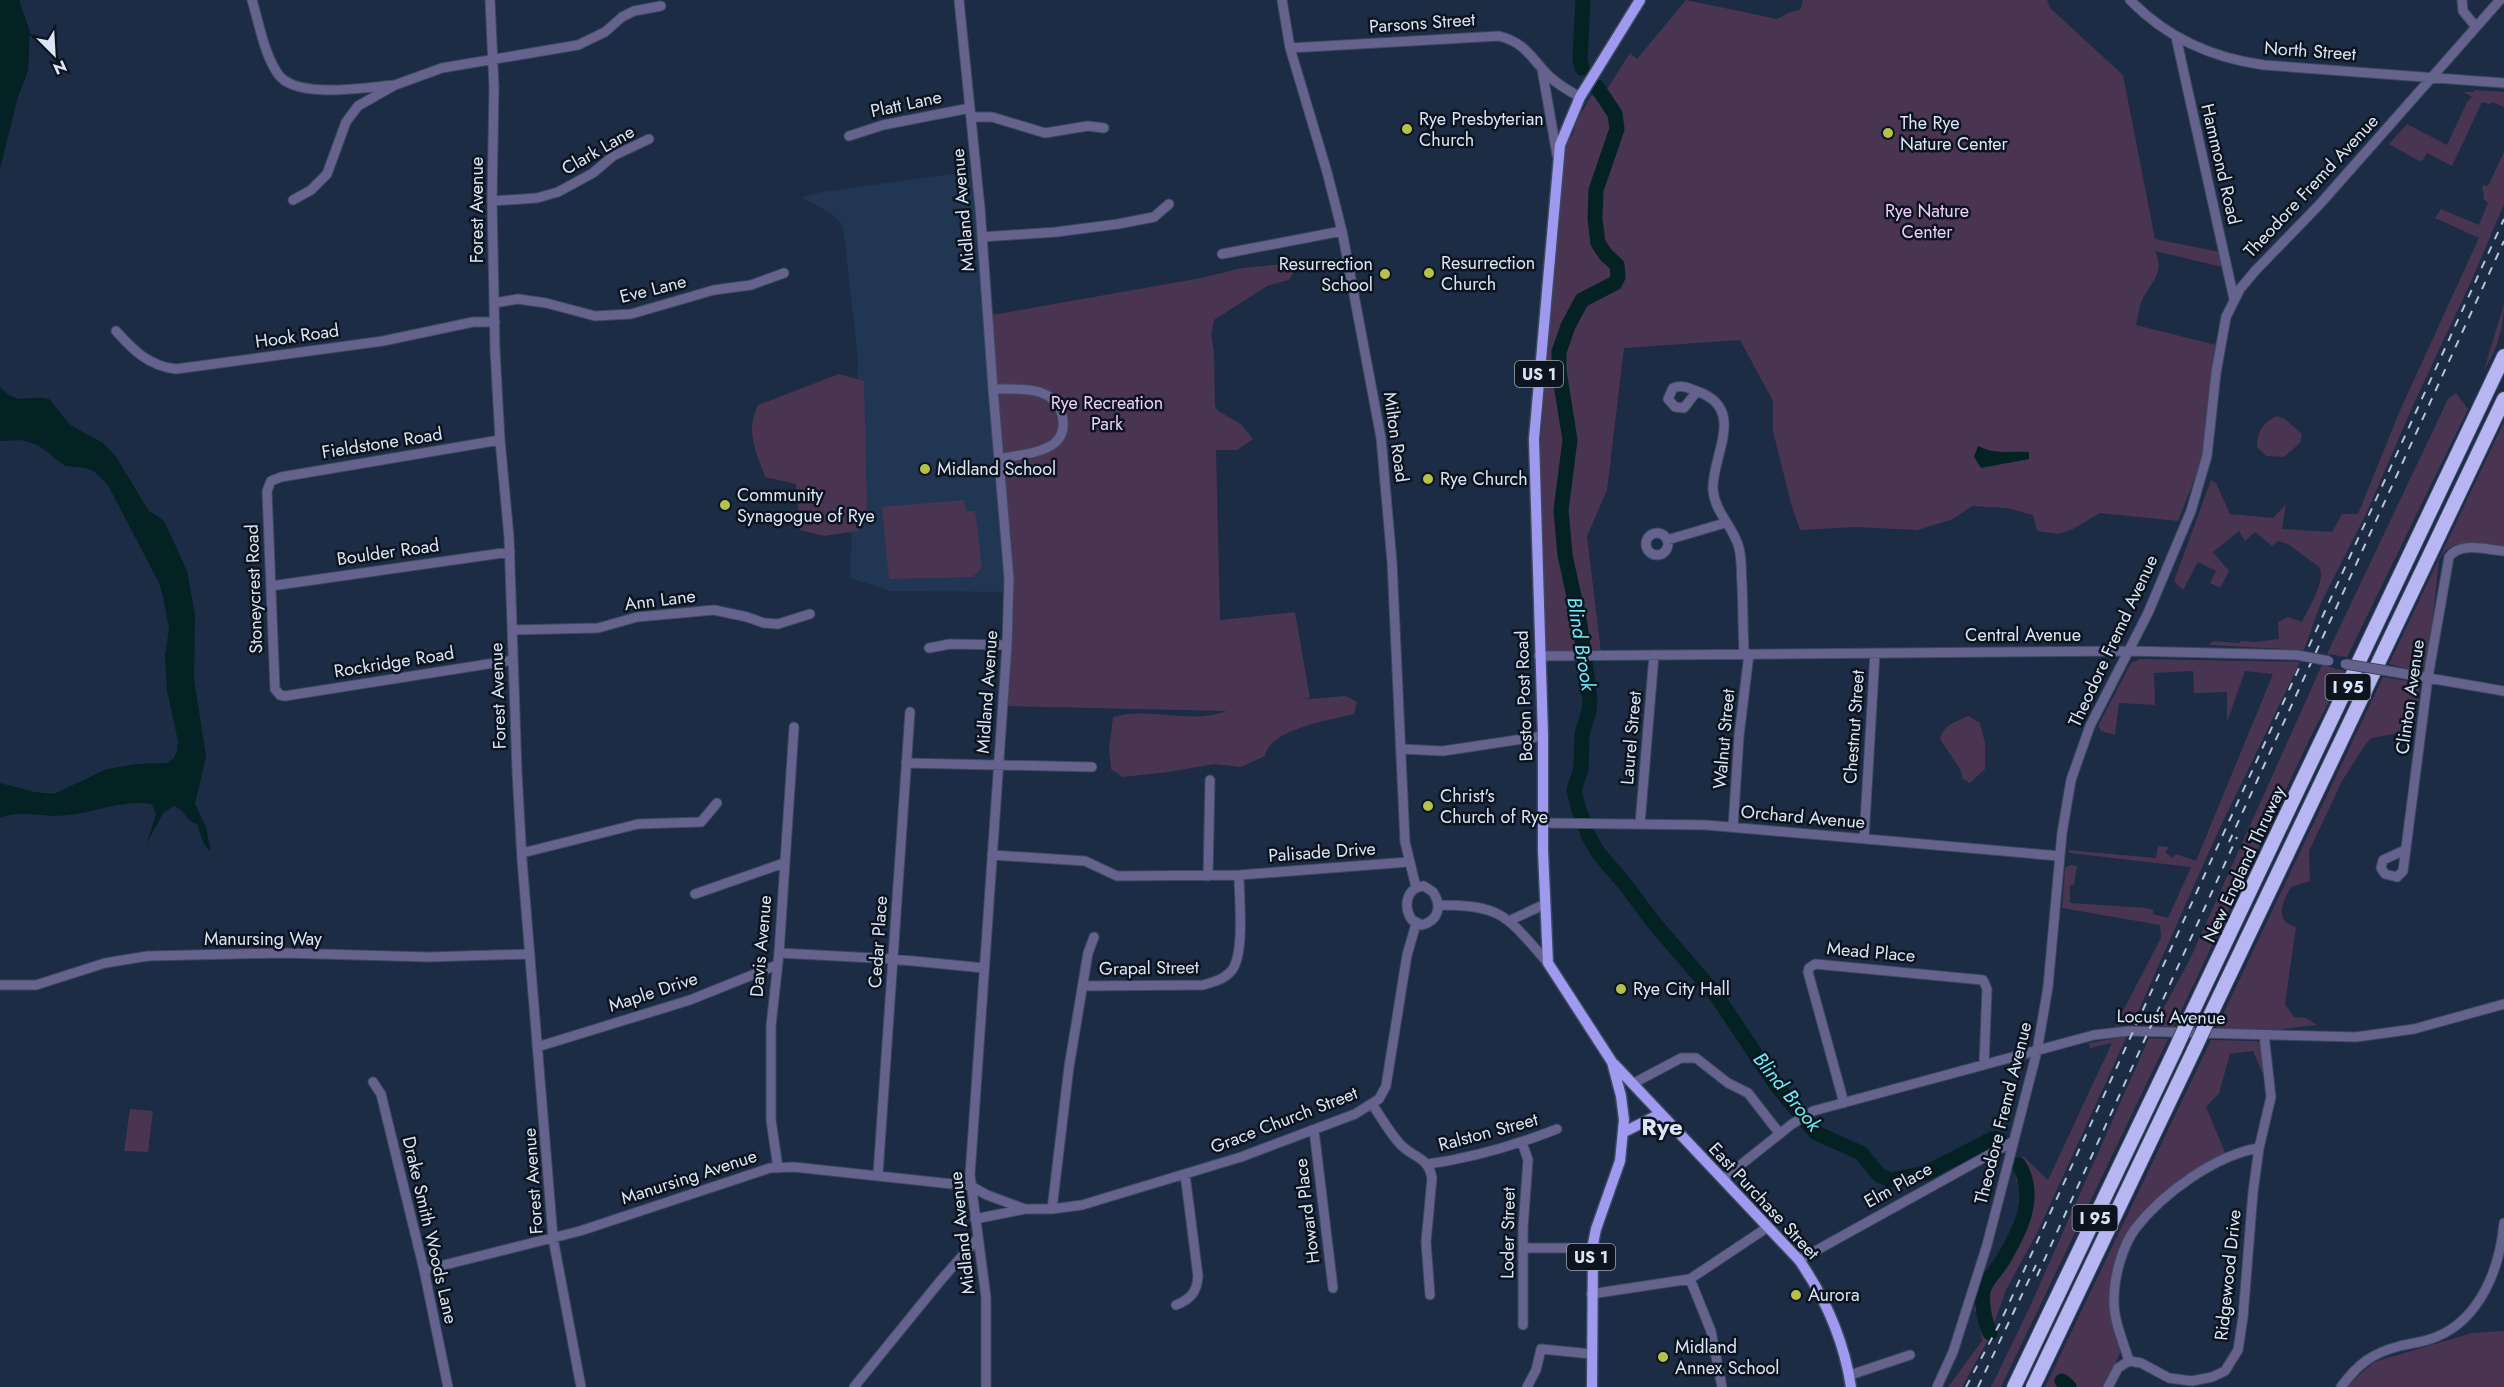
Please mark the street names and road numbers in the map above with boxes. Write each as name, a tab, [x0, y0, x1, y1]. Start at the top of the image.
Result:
street label: Parsons Street	[1368, 6, 1477, 40]
street label: North Street	[2263, 35, 2358, 67]
street label: Platt Lane	[868, 84, 944, 124]
street label: Hammond Road	[2194, 101, 2248, 227]
street label: Theodore Fremd Avenue	[2238, 109, 2384, 263]
street label: Clark Lane	[557, 119, 639, 181]
street label: Midland Avenue	[945, 147, 981, 273]
street label: Forest Avenue	[464, 157, 490, 263]
street label: Eve Lane	[617, 268, 689, 310]
street label: Hook Road	[253, 317, 341, 355]
road number: US 1	[1515, 361, 1563, 387]
street label: Milton Road	[1377, 390, 1415, 484]
street label: Fieldstone Road	[320, 421, 444, 465]
street label: Stoneycrest Road	[239, 524, 269, 654]
street label: Boulder Road	[335, 532, 441, 572]
street label: Theodore Fremd Avenue	[2062, 551, 2164, 731]
street label: Ann Lane	[623, 583, 697, 617]
street label: Central Avenue	[1965, 622, 2081, 648]
street label: Midland Avenue	[970, 629, 1004, 755]
street label: Boston Post Road	[1509, 630, 1539, 762]
street label: Clinton Avenue	[2389, 638, 2431, 756]
street label: Rockridge Road	[332, 640, 456, 684]
street label: Forest Avenue	[483, 642, 513, 750]
street label: Chestnut Street	[1837, 668, 1871, 785]
road number: I 95	[2326, 674, 2370, 700]
street label: Walnut Street	[1707, 687, 1741, 790]
street label: Laurel Street	[1614, 689, 1648, 786]
street label: New England Thruway	[2196, 781, 2292, 947]
street label: Orchard Avenue	[1740, 799, 1866, 835]
street label: Palisade Drive	[1267, 835, 1377, 869]
street label: Davis Avenue	[744, 894, 778, 998]
street label: Cedar Place	[862, 895, 894, 989]
street label: Manursing Way	[204, 926, 322, 952]
street label: Mead Place	[1826, 935, 1916, 969]
street label: Grapal Street	[1099, 954, 1200, 982]
street label: Maple Drive	[605, 965, 701, 1019]
street label: Locust Avenue	[2116, 1003, 2226, 1031]
street label: Theodore Fremd Avenue	[1968, 1019, 2038, 1207]
street label: Grace Church Street	[1207, 1080, 1362, 1160]
street label: Ralston Street	[1435, 1106, 1541, 1158]
street label: Forest Avenue	[516, 1127, 550, 1235]
street label: Drake Smith Woods Lane	[396, 1134, 464, 1326]
street label: East Purchase Street	[1703, 1137, 1826, 1266]
street label: Manursing Avenue	[618, 1143, 760, 1211]
street label: Elm Place	[1859, 1156, 1937, 1214]
street label: Howard Place	[1288, 1157, 1326, 1265]
street label: Midland Avenue	[943, 1170, 981, 1296]
street label: Loder Street	[1494, 1186, 1522, 1279]
road number: I 95	[2072, 1205, 2118, 1231]
street label: Ridgewood Drive	[2208, 1208, 2248, 1342]
road number: US 1	[1567, 1244, 1615, 1270]

